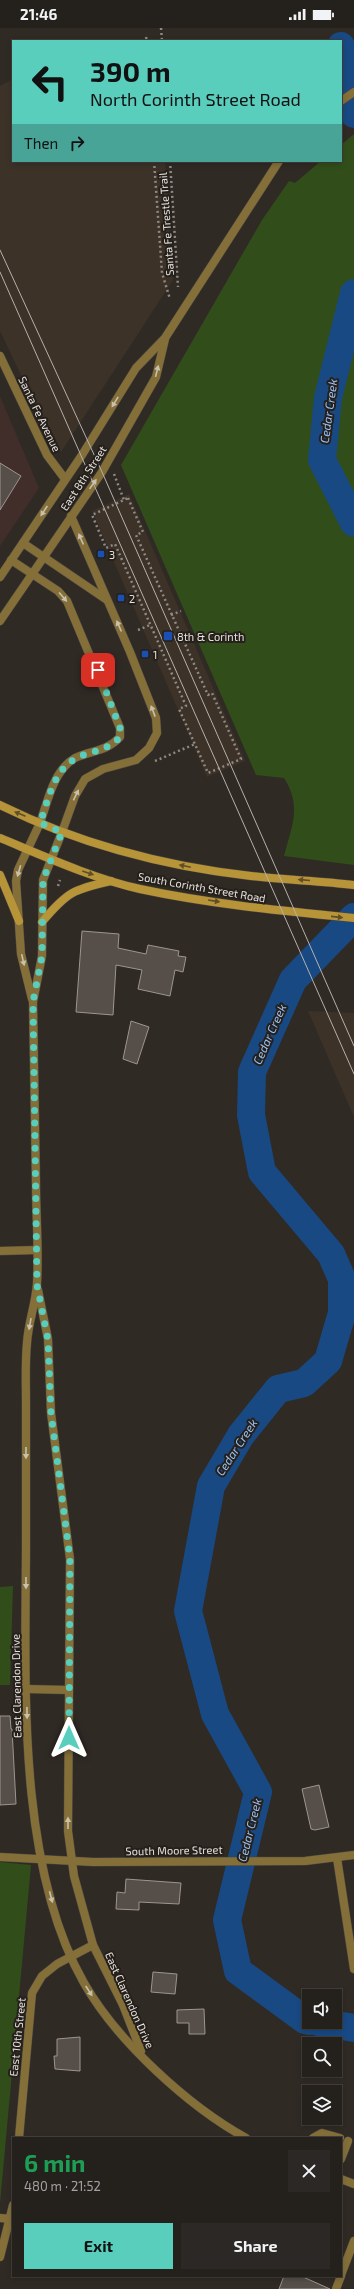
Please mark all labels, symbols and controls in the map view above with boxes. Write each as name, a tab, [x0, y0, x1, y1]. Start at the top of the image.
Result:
text: 21:46	[20, 5, 57, 23]
text: 390 m	[90, 54, 171, 88]
icon: left	[24, 56, 76, 108]
text: North Corinth Street Road	[90, 88, 301, 110]
icon: right	[66, 132, 88, 154]
text: Then	[24, 134, 58, 152]
street label: Santa Fe Trestle Trail	[156, 171, 176, 276]
one-way arrow	[154, 365, 160, 377]
street label: Santa Fe Avenue	[16, 374, 64, 454]
water label: Cedar Creek	[317, 378, 339, 444]
one-way arrow	[111, 396, 118, 407]
street label: East 8th Street	[57, 443, 109, 513]
one-way arrow	[89, 479, 97, 489]
one-way arrow	[40, 506, 48, 516]
one-way arrow	[77, 532, 83, 544]
place label: 3	[109, 548, 115, 561]
marker: 3	[96, 549, 106, 559]
one-way arrow	[58, 592, 68, 602]
place label: 2	[129, 592, 135, 605]
marker: 2	[116, 593, 126, 603]
one-way arrow	[115, 620, 121, 632]
marker: 8th & Corinth	[162, 630, 174, 642]
place label: 8th & Corinth	[177, 630, 244, 643]
place label: 1	[153, 648, 157, 661]
marker: 1	[140, 649, 150, 659]
pin	[81, 653, 115, 687]
icon: arrive	[87, 659, 109, 681]
one-way arrow	[150, 706, 156, 717]
one-way arrow	[73, 789, 79, 801]
one-way arrow	[14, 811, 25, 817]
one-way arrow	[179, 862, 191, 868]
one-way arrow	[16, 866, 22, 878]
street label: South Corinth Street Road	[137, 869, 267, 905]
one-way arrow	[82, 870, 94, 876]
one-way arrow	[298, 877, 310, 884]
one-way arrow	[208, 899, 221, 905]
one-way arrow	[331, 913, 344, 920]
one-way arrow	[20, 954, 26, 966]
water label: Cedar Creek	[249, 1002, 289, 1066]
one-way arrow	[27, 1318, 33, 1330]
water label: Cedar Creek	[213, 1416, 259, 1478]
one-way arrow	[23, 1447, 29, 1460]
one-way arrow	[23, 1577, 29, 1590]
street label: East Clarendon Drive	[9, 1634, 23, 1738]
one-way arrow	[24, 1707, 30, 1720]
position arrow	[48, 1717, 90, 1759]
water label: Cedar Creek	[234, 1797, 264, 1863]
one-way arrow	[65, 1816, 71, 1829]
street label: South Moore Street	[125, 1843, 223, 1857]
one-way arrow	[49, 1891, 55, 1903]
street label: East Clarendon Drive	[103, 1950, 157, 2050]
one-way arrow	[86, 1985, 93, 1997]
map controls	[302, 1989, 342, 2125]
button: sound	[302, 1989, 342, 2029]
street label: East 10th Street	[6, 1997, 28, 2077]
button: search	[302, 2037, 342, 2077]
button: layers	[302, 2085, 342, 2125]
text: 6 min	[24, 2148, 86, 2177]
button: close	[288, 2150, 330, 2192]
text: 480 m · 21:52	[24, 2178, 101, 2194]
button: Exit	[24, 2223, 173, 2269]
button: Share	[181, 2223, 330, 2269]

